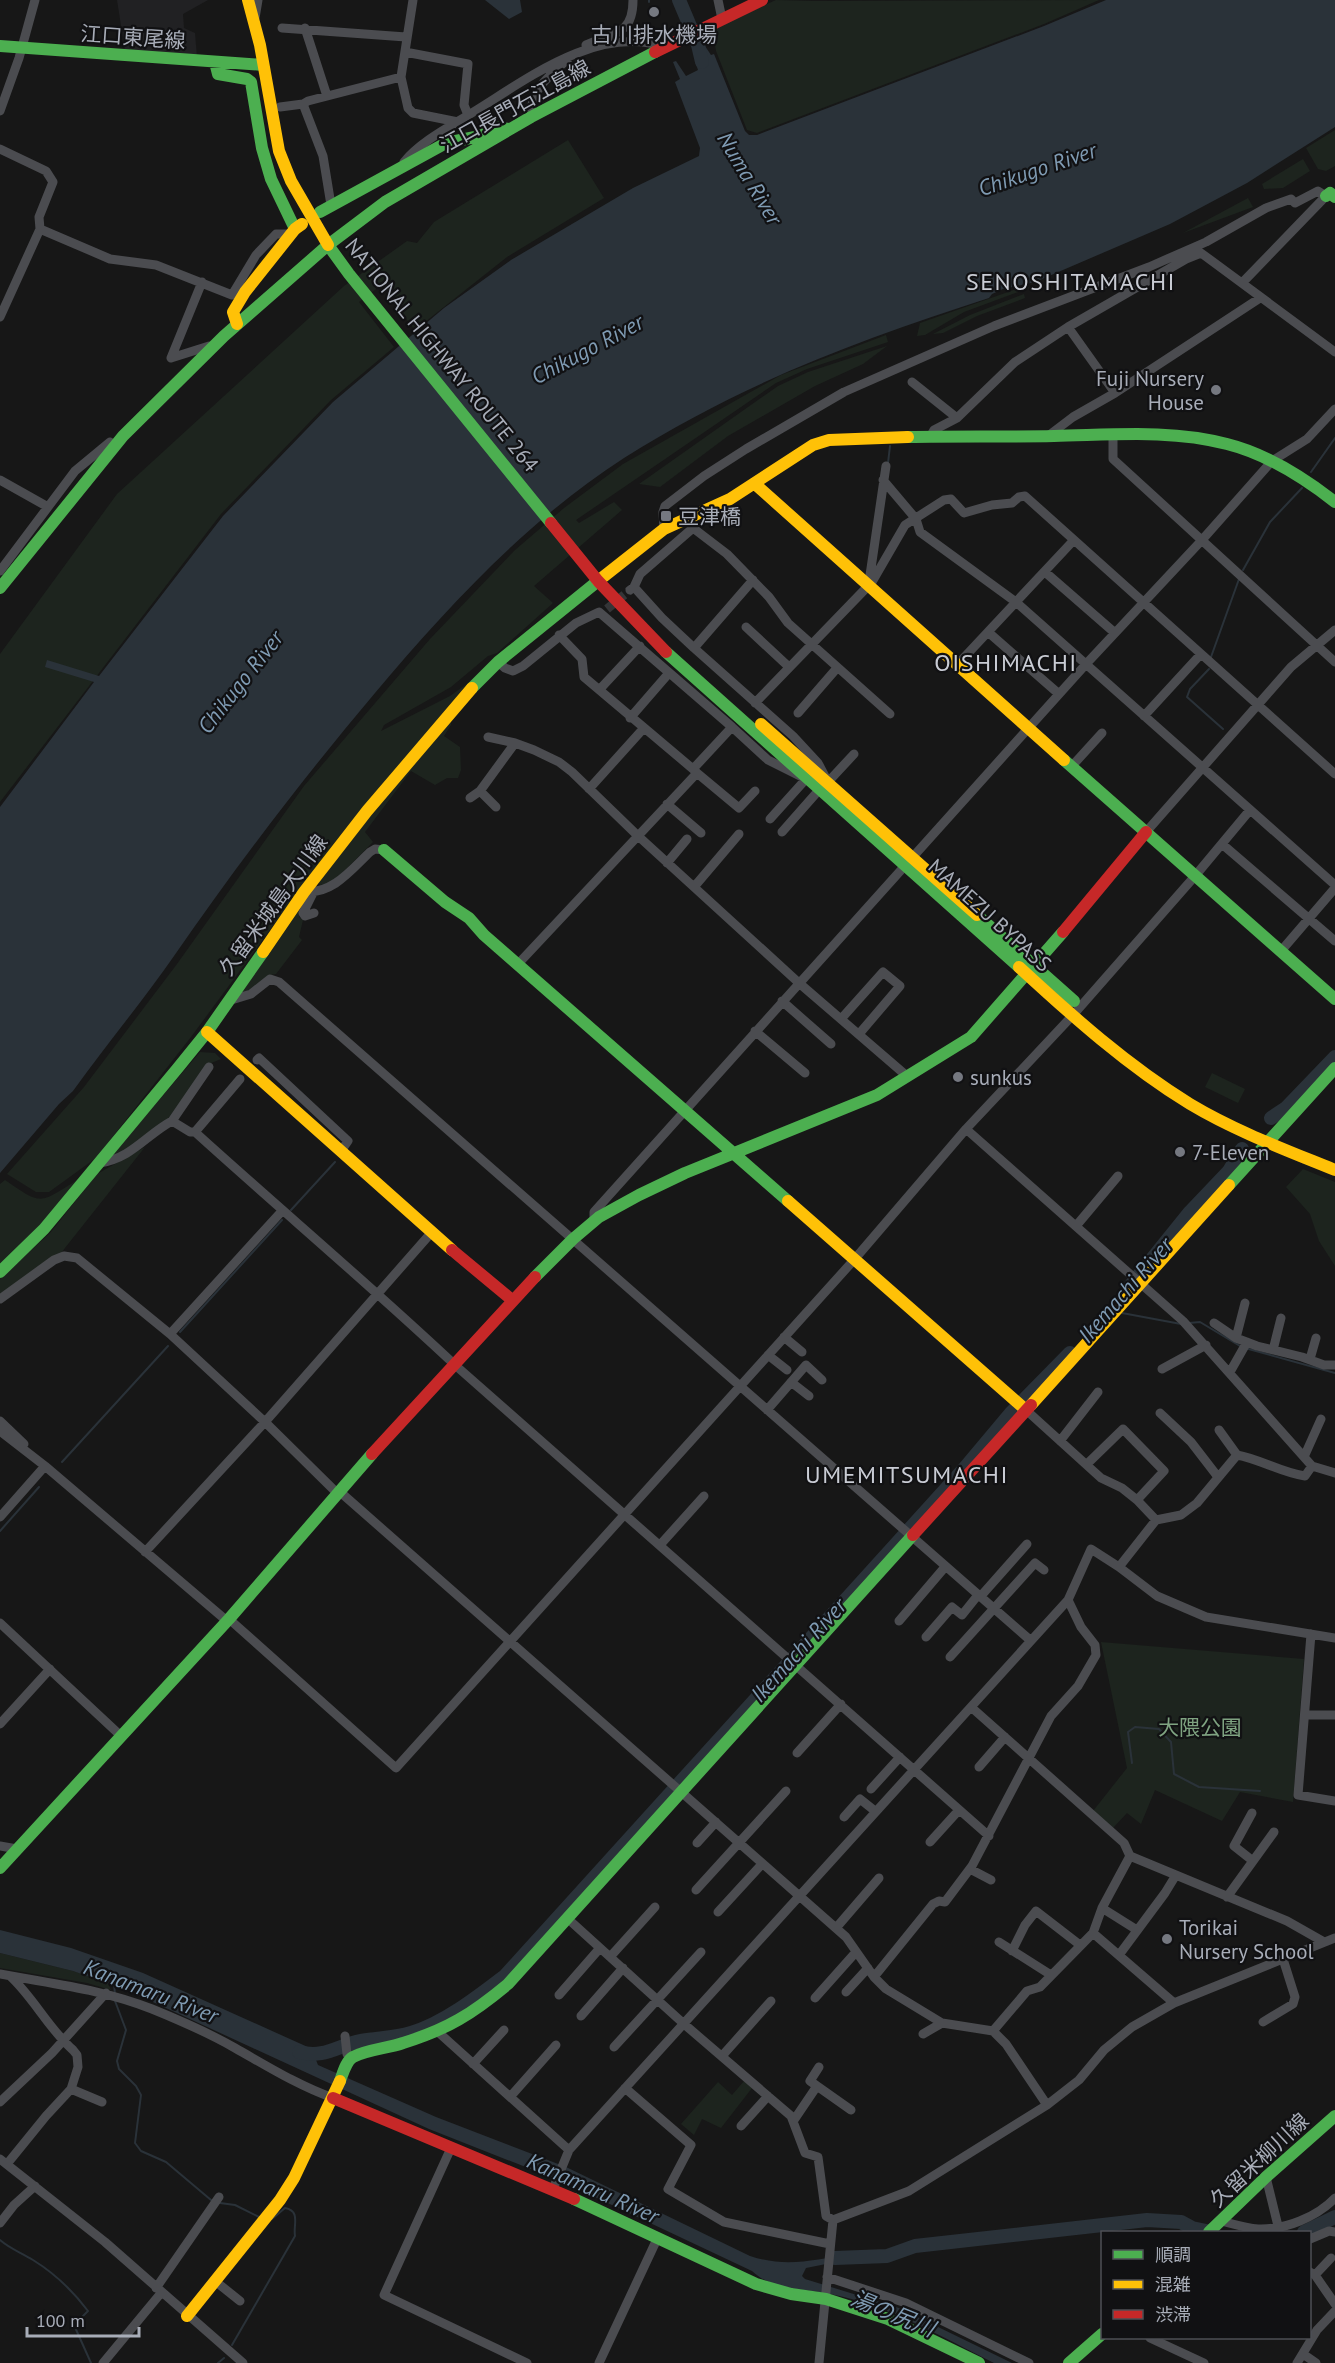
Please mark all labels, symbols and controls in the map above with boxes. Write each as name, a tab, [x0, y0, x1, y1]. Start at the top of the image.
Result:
marker: 古川排水機場	[647, 5, 661, 19]
street label: 江口東尾線	[80, 20, 186, 54]
place label: 古川排水機場	[591, 21, 717, 48]
street label: 江口長門石江島線	[435, 53, 595, 159]
water label: Numa River	[711, 126, 790, 231]
water label: Chikugo River	[974, 135, 1101, 202]
street label: NATIONAL HIGHWAY ROUTE 264	[339, 233, 545, 477]
district label: SENOSHITAMACHI	[966, 266, 1176, 297]
water label: Chikugo River	[526, 307, 649, 390]
place label: Fuji Nursery House	[1096, 365, 1204, 416]
marker: Fuji Nursery House	[1209, 383, 1223, 397]
place label: 豆津橋	[678, 503, 741, 530]
marker: 豆津橋	[659, 509, 673, 523]
water label: Chikugo River	[191, 623, 290, 739]
district label: OISHIMACHI	[934, 647, 1078, 678]
street label: 久留米城島大川線	[213, 829, 333, 981]
street label: MAMEZU BYPASS	[923, 853, 1057, 977]
place label: sunkus	[970, 1064, 1032, 1091]
marker: sunkus	[951, 1070, 965, 1084]
place label: 7-Eleven	[1192, 1139, 1269, 1166]
marker: 7-Eleven	[1173, 1145, 1187, 1159]
water label: Ikemachi River	[1072, 1230, 1179, 1348]
district label: UMEMITSUMACHI	[805, 1459, 1009, 1490]
water label: Ikemachi River	[744, 1591, 853, 1708]
park label: 大隈公園	[1158, 1714, 1242, 1741]
place label: Torikai Nursery School	[1179, 1914, 1314, 1965]
marker: Torikai Nursery School	[1160, 1932, 1174, 1946]
water label: Kanamaru River	[80, 1953, 224, 2030]
street label: 久留米柳川線	[1204, 2107, 1314, 2213]
water label: Kanamaru River	[523, 2146, 665, 2230]
legend	[1101, 2231, 1311, 2339]
text: 順調	[1155, 2243, 1191, 2266]
text: 混雑	[1155, 2273, 1191, 2296]
water label: 湯の尻川	[847, 2284, 941, 2343]
scale bar	[27, 2300, 140, 2338]
text: 渋滞	[1155, 2303, 1191, 2326]
text: 100 m	[36, 2309, 85, 2332]

